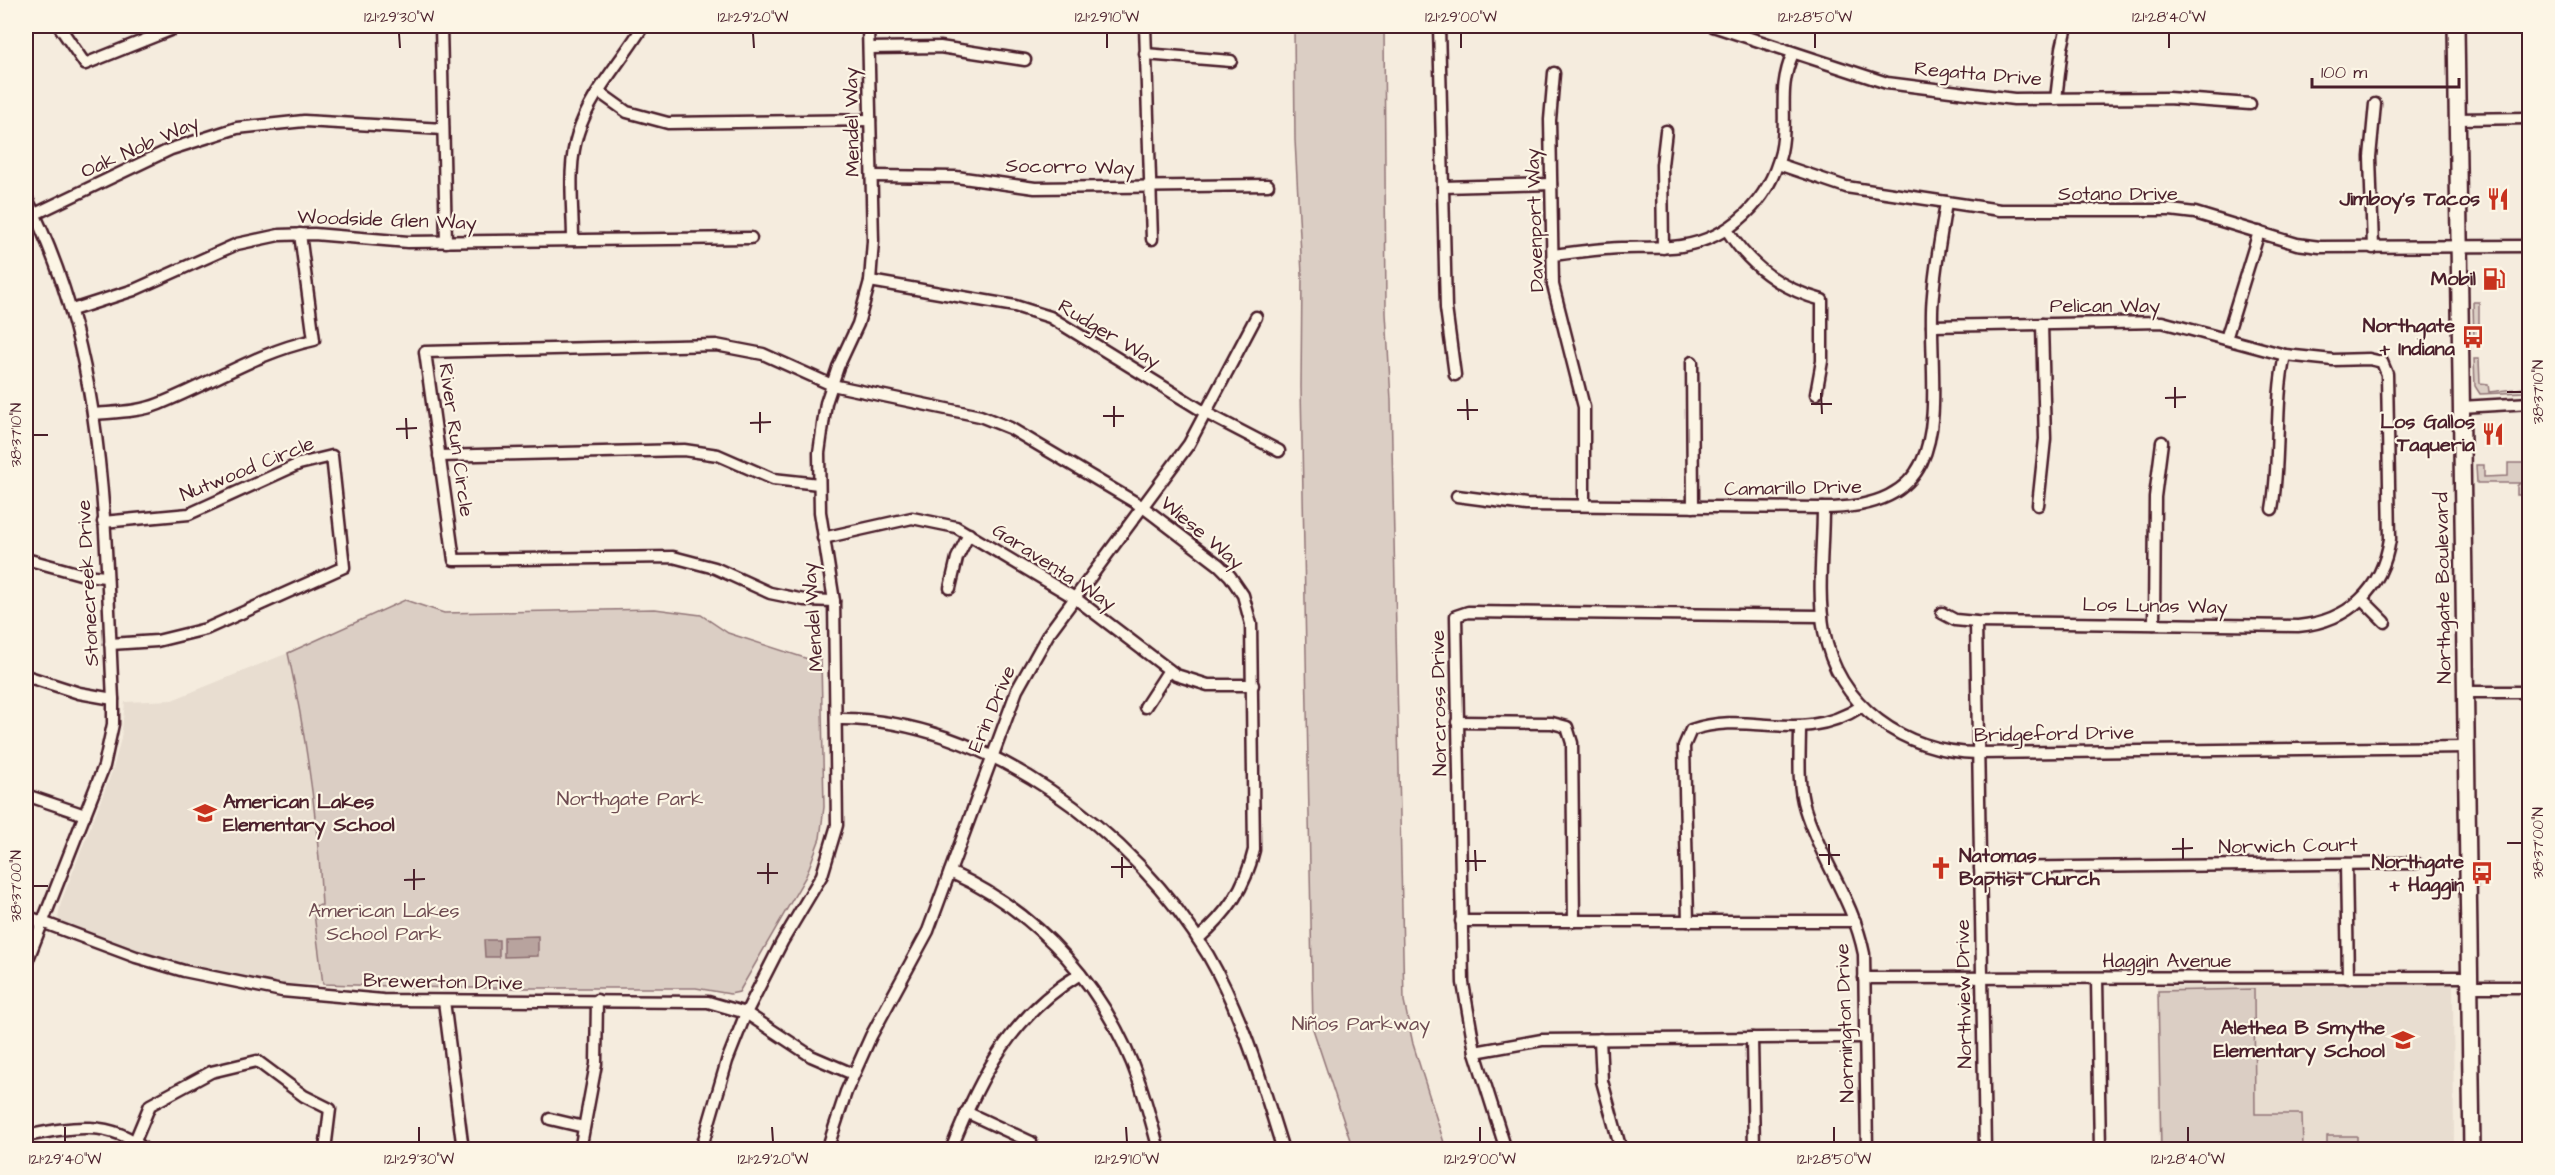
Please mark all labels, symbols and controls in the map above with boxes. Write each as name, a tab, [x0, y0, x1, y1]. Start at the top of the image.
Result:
text: 121°29'30"W	[364, 7, 434, 28]
text: 121°29'20"W	[718, 7, 788, 28]
text: 121°29'10"W	[1075, 7, 1139, 28]
text: 121°29'00"W	[1425, 7, 1497, 28]
text: 121°28'50"W	[1778, 7, 1852, 28]
text: 121°28'40"W	[2132, 7, 2206, 28]
scale bar	[2312, 51, 2459, 89]
street label: Regatta Drive	[1913, 54, 2043, 95]
text: 100 m	[2321, 60, 2367, 85]
street label: Mendel Way	[837, 67, 868, 177]
street label: Oak Nob Way	[76, 108, 204, 187]
street label: Davenport Way	[1518, 148, 1553, 292]
street label: Socorro Way	[1005, 152, 1135, 183]
street label: Sotano Drive	[2058, 180, 2178, 208]
place label: Jimboy's Tacos	[2338, 185, 2480, 214]
restaurant icon: Jimboy's Tacos	[2485, 186, 2511, 212]
street label: Woodside Glen Way	[297, 203, 477, 238]
place label: Mobil	[2431, 265, 2476, 293]
fuel station icon: Mobil	[2481, 266, 2507, 292]
street label: Rudger Way	[1052, 292, 1165, 376]
street label: Pelican Way	[2050, 292, 2160, 321]
place label: Northgate + Indiana	[2363, 312, 2456, 363]
bus stop icon: Northgate + Indiana	[2460, 324, 2486, 350]
text: 38°37'10"N	[2528, 360, 2549, 424]
street label: River Run Circle	[431, 361, 481, 519]
text: 38°37'10"N	[6, 403, 27, 467]
place label: Los Gallos Taqueria	[2380, 408, 2476, 459]
restaurant icon: Los Gallos Taqueria	[2480, 421, 2506, 447]
street label: Nutwood Circle	[176, 429, 318, 509]
street label: Camarillo Drive	[1724, 473, 1862, 503]
street label: Wiese Way	[1153, 490, 1250, 577]
street label: Northgate Boulevard	[2427, 492, 2460, 684]
street label: Stonecreek Drive	[70, 499, 106, 667]
street label: Garaventa Way	[986, 516, 1121, 618]
street label: Mendel Way	[795, 561, 832, 673]
street label: Los Lunas Way	[2082, 591, 2228, 622]
street label: Norcross Drive	[1424, 630, 1454, 776]
street label: Erin Drive	[961, 661, 1023, 757]
street label: Bridgeford Drive	[1974, 719, 2135, 750]
park label: Northgate Park	[557, 785, 703, 814]
place label: American Lakes Elementary School	[223, 788, 395, 840]
school or university icon: American Lakes Elementary School	[192, 800, 218, 826]
text: 38°37'00"N	[2528, 807, 2549, 879]
street label: Norwich Court	[2218, 831, 2358, 861]
place label: Natomas Baptist Church	[1959, 842, 2101, 893]
place label: Northgate + Haggin	[2372, 848, 2464, 900]
text: 38°37'00"N	[6, 850, 27, 922]
church icon: Natomas Baptist Church	[1928, 855, 1954, 881]
bus stop icon: Northgate + Haggin	[2469, 860, 2495, 886]
park label: American Lakes School Park	[308, 897, 460, 948]
street label: Northview Drive	[1949, 919, 1979, 1069]
street label: Normington Drive	[1828, 943, 1863, 1103]
street label: Haggin Avenue	[2103, 947, 2232, 976]
street label: Brewerton Drive	[363, 967, 523, 997]
park label: Niños Parkway	[1292, 1010, 1430, 1039]
place label: Alethea B Smythe Elementary School	[2213, 1014, 2385, 1066]
school or university icon: Alethea B Smythe Elementary School	[2390, 1027, 2416, 1053]
text: 121°29'40"W	[29, 1149, 101, 1170]
text: 121°29'30"W	[384, 1149, 454, 1170]
text: 121°29'20"W	[738, 1149, 808, 1170]
text: 121°29'10"W	[1095, 1149, 1159, 1170]
text: 121°29'00"W	[1444, 1149, 1516, 1170]
text: 121°28'50"W	[1797, 1149, 1871, 1170]
text: 121°28'40"W	[2151, 1149, 2225, 1170]

